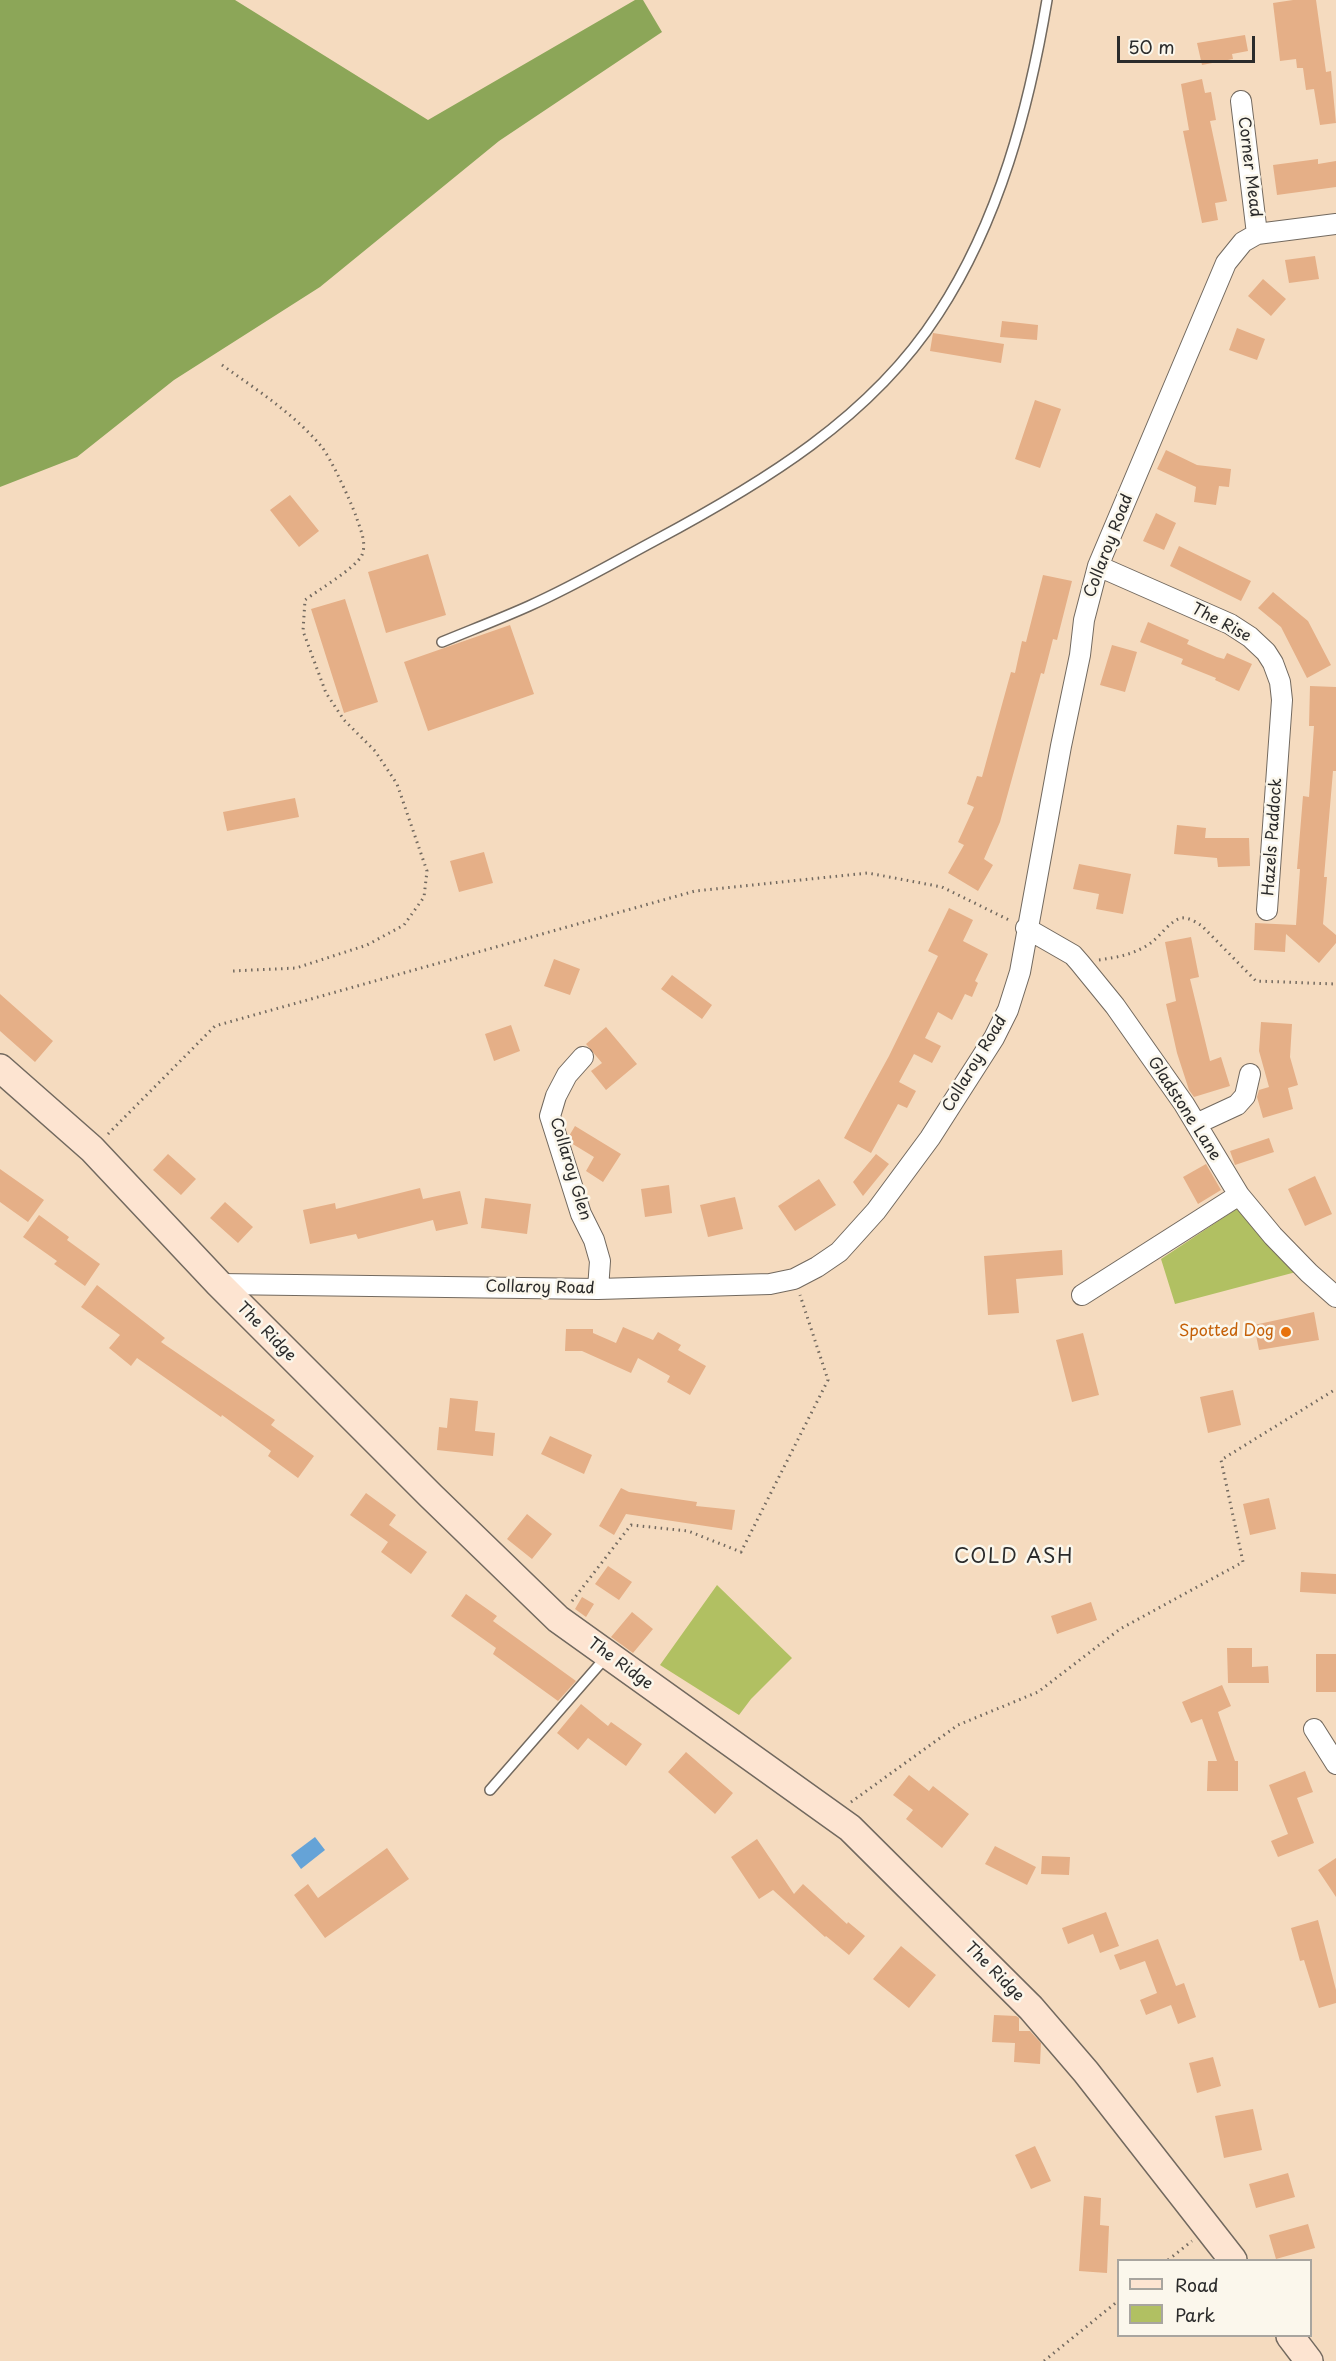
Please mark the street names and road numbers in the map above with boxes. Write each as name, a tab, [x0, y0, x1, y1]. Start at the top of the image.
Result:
street label: Corner Mead	[1233, 116, 1265, 218]
street label: Collaroy Road	[1080, 492, 1138, 600]
street label: The Rise	[1188, 599, 1254, 647]
street label: Hazels Paddock	[1259, 777, 1287, 897]
street label: Collaroy Road	[939, 1012, 1011, 1116]
street label: Gladstone Lane	[1143, 1053, 1225, 1165]
street label: Collaroy Glen	[545, 1115, 595, 1223]
street label: Collaroy Road	[485, 1277, 595, 1299]
street label: The Ridge	[232, 1298, 300, 1366]
street label: The Ridge	[584, 1634, 656, 1694]
street label: The Ridge	[960, 1938, 1028, 2006]

